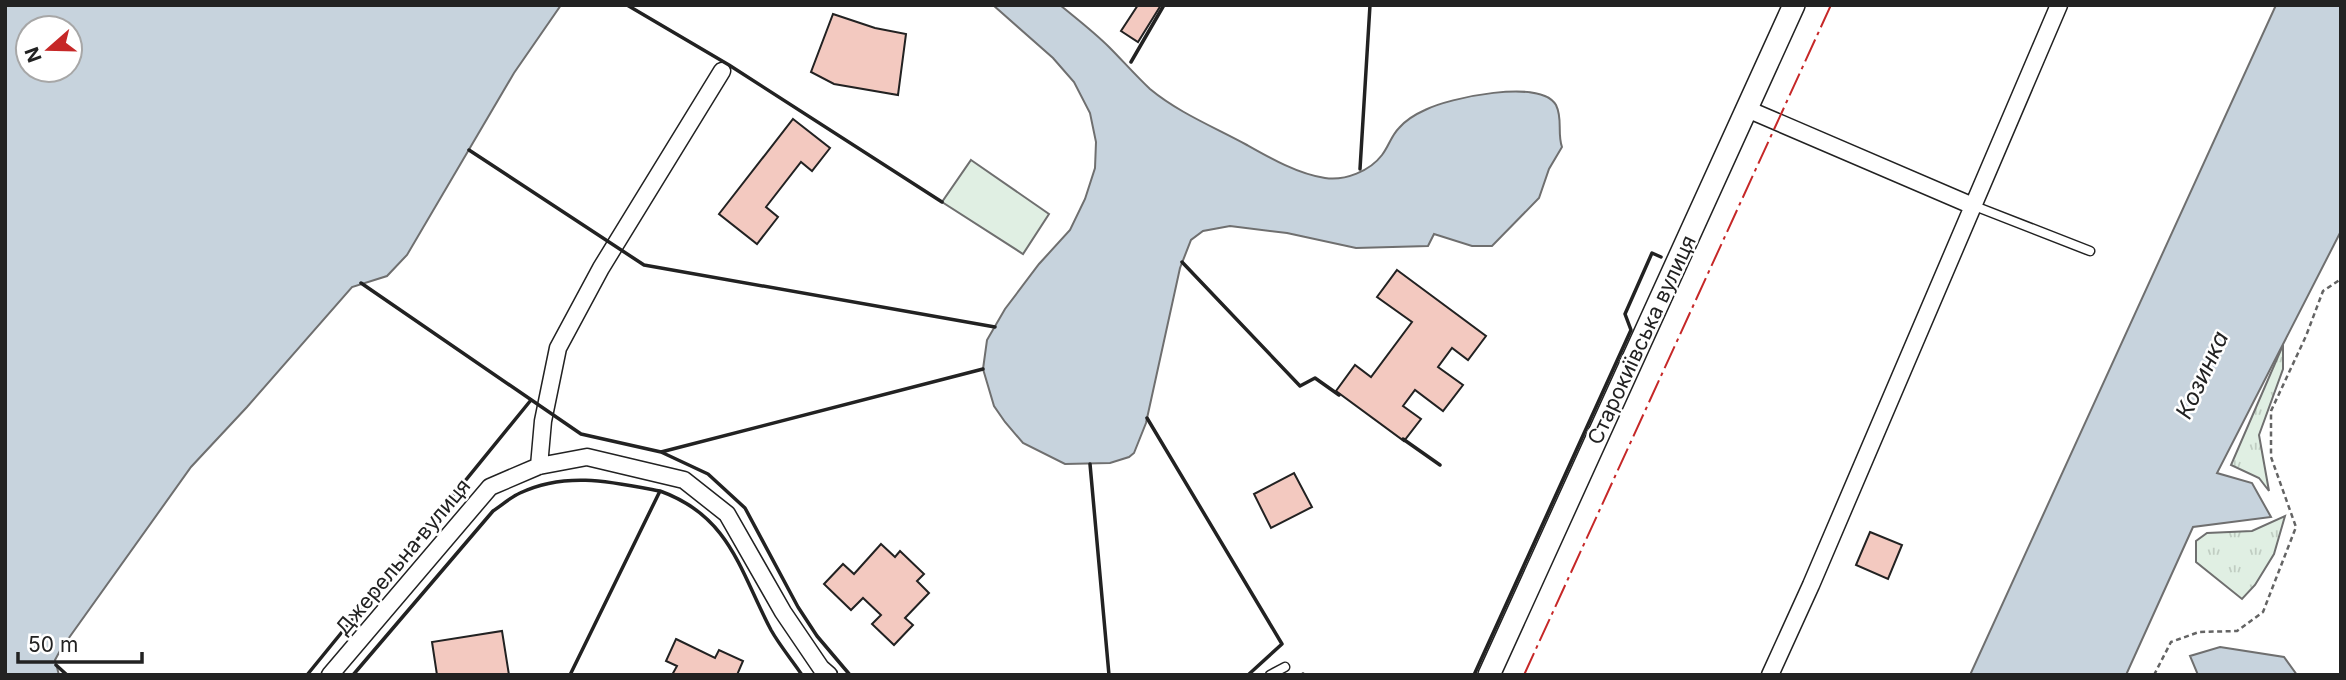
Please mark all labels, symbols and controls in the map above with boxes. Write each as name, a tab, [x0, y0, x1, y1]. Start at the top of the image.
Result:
north arrow	[14, 14, 84, 84]
text: N	[20, 44, 47, 65]
street label: Старокиївська вулиця	[1582, 231, 1701, 448]
water label: Козинка	[2170, 327, 2234, 423]
street label: Джерельна вулиця	[330, 473, 475, 640]
scale bar	[18, 620, 142, 664]
text: 50 m	[28, 632, 78, 657]

